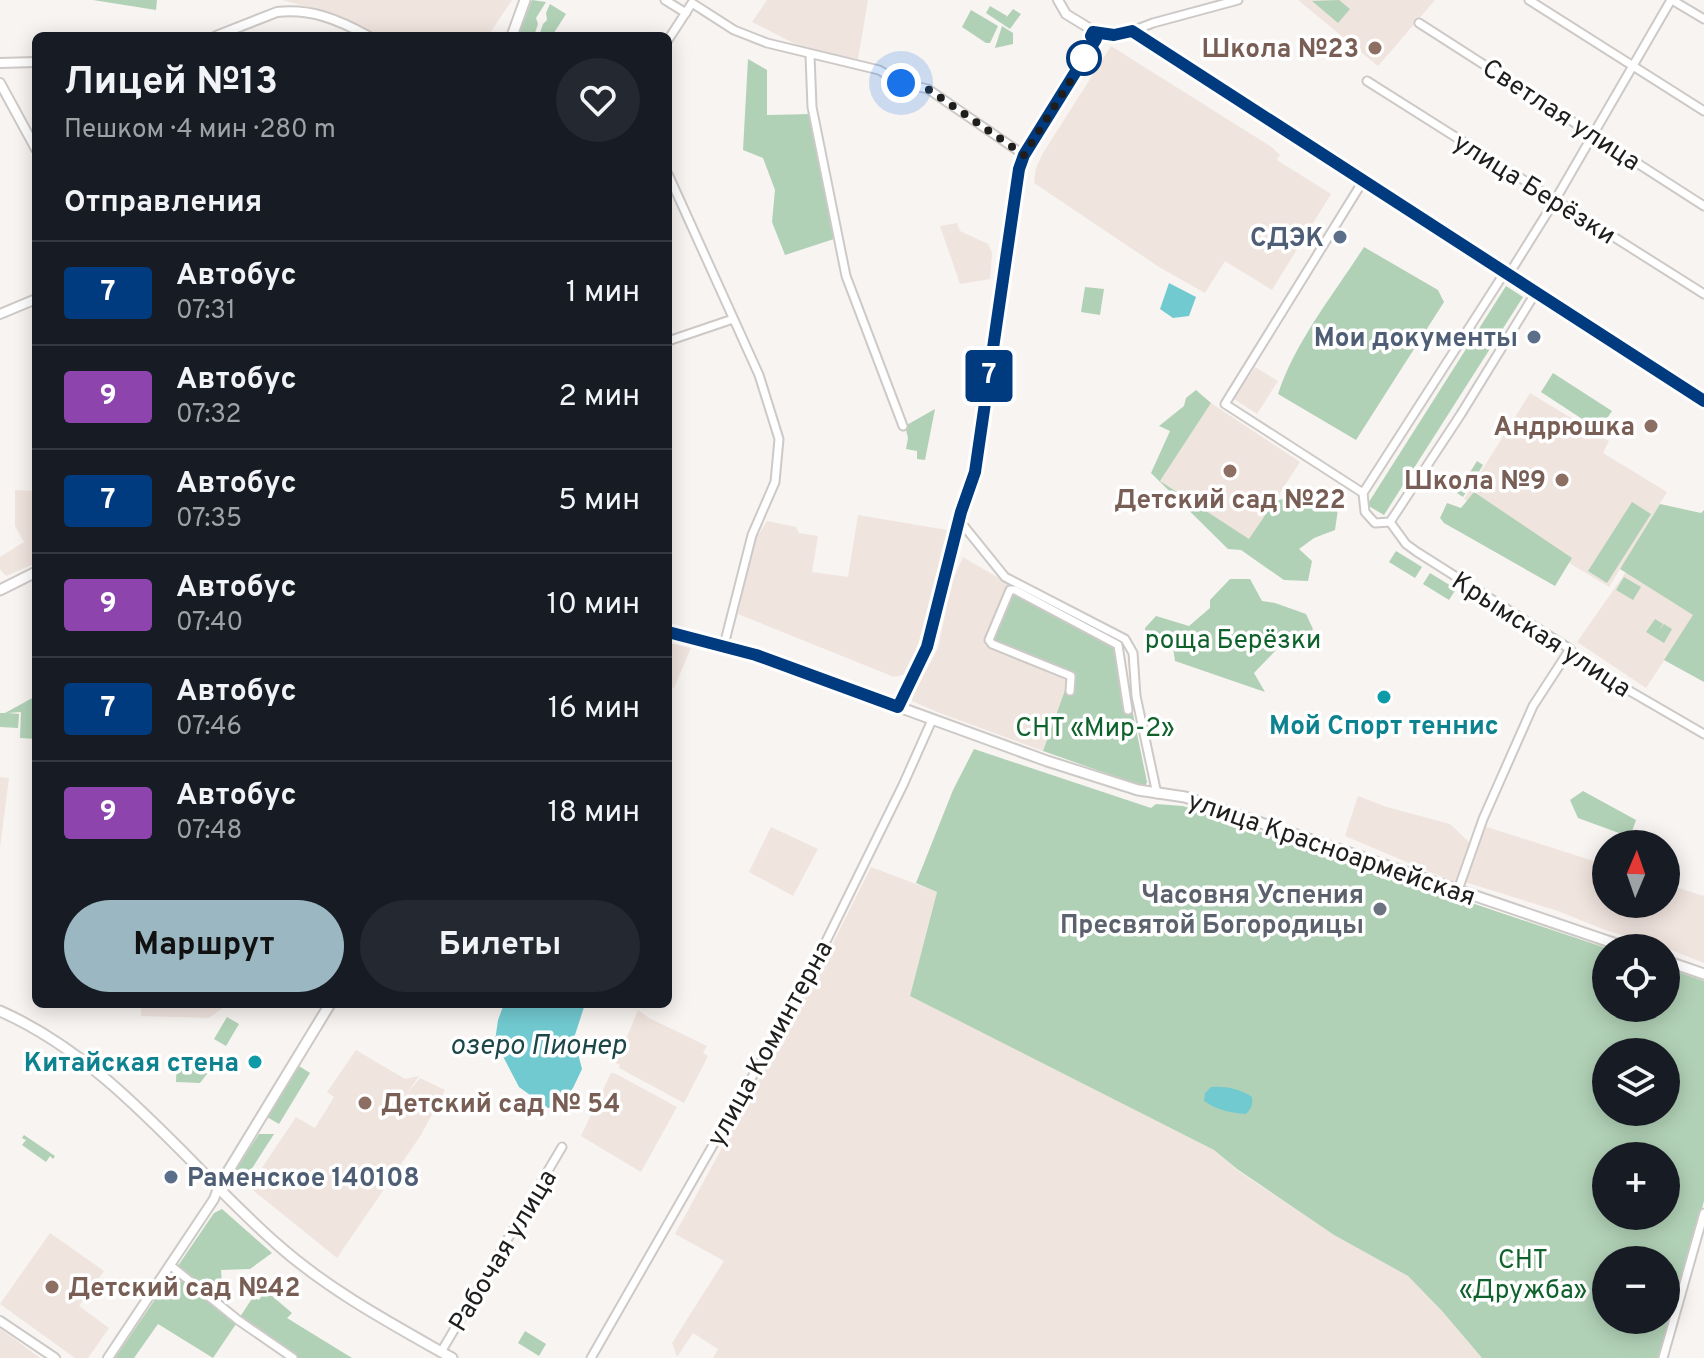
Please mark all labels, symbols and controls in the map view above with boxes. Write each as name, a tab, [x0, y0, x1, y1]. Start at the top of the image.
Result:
place label: Школа №23	[1201, 34, 1359, 67]
marker: Школа №23	[1366, 39, 1384, 57]
unlabelled marker	[1067, 41, 1101, 75]
street label: Светлая улица	[1475, 53, 1646, 180]
button: heart	[556, 58, 640, 142]
text: Лицей №13	[64, 59, 278, 108]
your location	[881, 63, 921, 103]
text: Пешком · 4 мин · 280 m	[64, 114, 336, 147]
street label: улица Берёзки	[1446, 127, 1621, 253]
text: Отправления	[64, 185, 262, 222]
place label: СДЭК	[1250, 223, 1324, 256]
marker: СДЭК	[1331, 228, 1349, 246]
text: Автобус	[176, 258, 297, 295]
text: 7	[100, 275, 116, 311]
text: 1 мин	[566, 275, 640, 312]
text: 07:31	[176, 295, 236, 328]
place label: Мои документы	[1314, 323, 1518, 356]
marker: Мои документы	[1525, 328, 1543, 346]
line badge: 7	[963, 350, 1015, 402]
text: 7	[981, 358, 997, 394]
text: Автобус	[176, 362, 297, 399]
text: 9	[99, 379, 117, 415]
text: 2 мин	[559, 379, 640, 416]
text: 07:32	[176, 399, 241, 432]
place label: Андрюшка	[1494, 412, 1635, 445]
marker: Андрюшка	[1642, 417, 1660, 435]
marker: Детский сад №22	[1221, 462, 1239, 480]
text: Автобус	[176, 466, 297, 503]
place label: Школа №9	[1404, 466, 1546, 499]
marker: Школа №9	[1553, 471, 1571, 489]
text: 7	[100, 483, 116, 519]
text: 5 мин	[558, 483, 640, 520]
place label: Детский сад №22	[1114, 485, 1346, 518]
text: 07:35	[176, 503, 242, 536]
street label: Крымская улица	[1445, 566, 1637, 706]
text: Автобус	[176, 570, 297, 607]
text: 9	[99, 587, 117, 623]
text: 10 мин	[547, 587, 640, 624]
text: 07:40	[176, 607, 243, 640]
park label: роща Берёзки	[1145, 625, 1321, 658]
text: Автобус	[176, 674, 297, 711]
marker: Мой Спорт теннис	[1375, 688, 1393, 706]
text: 7	[100, 691, 116, 727]
text: 16 мин	[548, 691, 640, 728]
text: 07:46	[176, 711, 242, 744]
place label: Мой Спорт теннис	[1269, 711, 1499, 744]
park label: СНТ «Мир-2»	[1015, 713, 1175, 746]
text: Автобус	[176, 778, 297, 815]
street label: улица Красноармейская	[1183, 786, 1479, 915]
text: 9	[99, 795, 117, 831]
text: 18 мин	[547, 795, 640, 832]
text: 07:48	[176, 815, 242, 848]
north arrow	[1592, 830, 1680, 918]
map controls	[1592, 830, 1680, 1334]
place label: Часовня Успения Пресвятой Богородицы	[1060, 880, 1364, 943]
button: Маршрут	[64, 900, 344, 992]
button: Билеты	[360, 900, 640, 992]
marker: Часовня Успения Пресвятой Богородицы	[1371, 900, 1389, 918]
button: locate	[1592, 934, 1680, 1022]
street label: улица Коминтерна	[701, 935, 842, 1153]
water label: озеро Пионер	[450, 1029, 627, 1065]
button: layers	[1592, 1038, 1680, 1126]
place label: Китайская стена	[24, 1048, 239, 1081]
marker: Китайская стена	[246, 1053, 264, 1071]
place label: Детский сад № 54	[381, 1089, 620, 1122]
marker: Детский сад № 54	[356, 1094, 374, 1112]
button: +	[1592, 1142, 1680, 1230]
place label: Раменское 140108	[187, 1163, 420, 1196]
street label: Рабочая улица	[443, 1164, 566, 1338]
marker: Раменское 140108	[162, 1168, 180, 1186]
park label: СНТ «Дружба»	[1459, 1245, 1587, 1308]
button: −	[1592, 1246, 1680, 1334]
place label: Детский сад №42	[68, 1273, 300, 1306]
marker: Детский сад №42	[43, 1278, 61, 1296]

